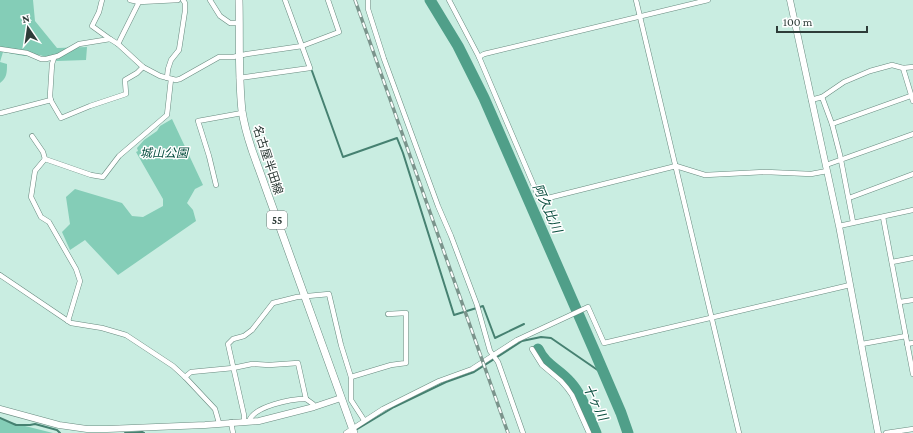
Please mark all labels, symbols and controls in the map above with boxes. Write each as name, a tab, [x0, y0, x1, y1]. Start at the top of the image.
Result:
north arrow	[8, 8, 48, 48]
scale bar	[777, 8, 867, 34]
text: N	[21, 11, 31, 25]
text: 100 m	[783, 15, 813, 29]
street label: 名古屋半田線	[250, 124, 286, 196]
park label: 城山公園	[140, 146, 190, 160]
water label: 阿久比川	[530, 181, 566, 237]
road number: 55	[267, 211, 287, 229]
water label: 十ヶ川	[580, 381, 612, 425]

